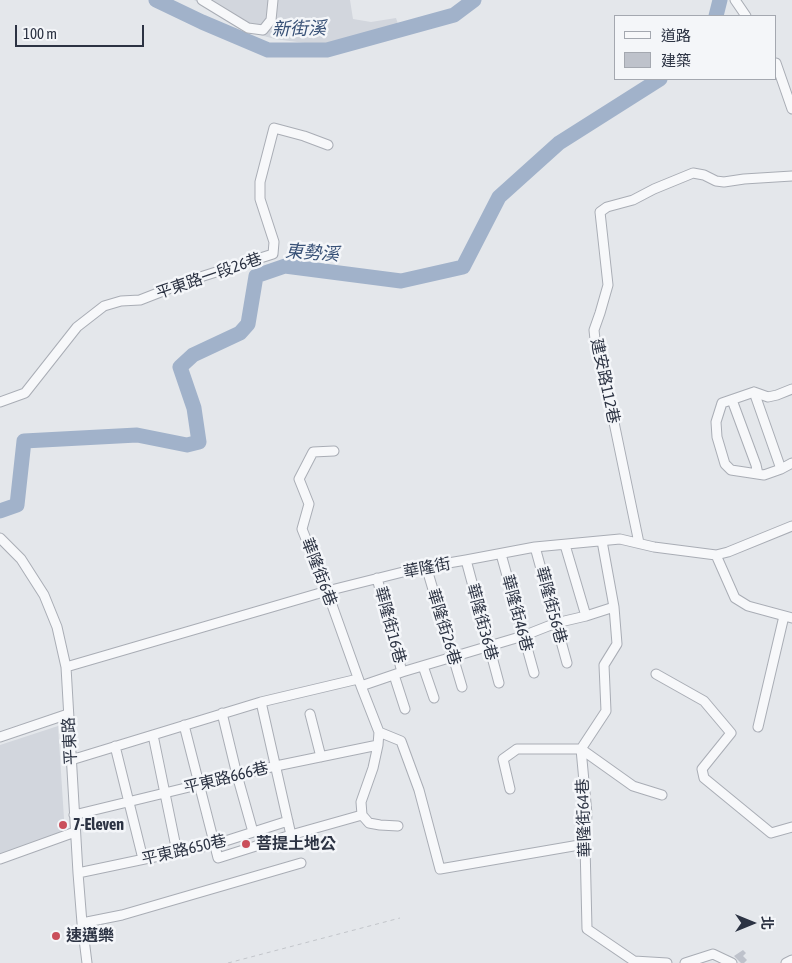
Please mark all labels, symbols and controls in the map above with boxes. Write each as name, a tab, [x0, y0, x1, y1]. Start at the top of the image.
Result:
scale bar	[18, 15, 146, 47]
legend	[614, 15, 777, 80]
water label: 新街溪	[272, 18, 326, 40]
text: 100 m	[23, 25, 57, 42]
text: 道路	[661, 27, 691, 44]
text: 建築	[661, 52, 691, 69]
water label: 東勢溪	[284, 240, 340, 266]
street label: 平東路一段26巷	[153, 249, 265, 303]
street label: 建安路112巷	[587, 337, 623, 425]
street label: 華隆街6巷	[297, 535, 341, 609]
street label: 華隆街	[402, 554, 452, 582]
street label: 華隆街56巷	[531, 564, 571, 646]
street label: 華隆街46巷	[497, 572, 537, 654]
street label: 華隆街36巷	[462, 581, 502, 663]
street label: 華隆街16巷	[370, 584, 410, 666]
street label: 華隆街26巷	[423, 586, 465, 668]
street label: 平東路	[59, 717, 81, 765]
street label: 平東路666巷	[182, 758, 270, 798]
street label: 華隆街64巷	[573, 778, 595, 858]
place label: 7-Eleven	[73, 815, 124, 835]
marker: 7-Eleven	[57, 819, 69, 831]
street label: 平東路650巷	[140, 831, 228, 869]
place label: 菩提土地公	[256, 834, 336, 854]
marker: 菩提土地公	[240, 838, 252, 850]
north arrow	[727, 898, 777, 948]
text: 北	[759, 916, 775, 930]
place label: 速邁樂	[66, 926, 114, 946]
marker: 速邁樂	[50, 930, 62, 942]

